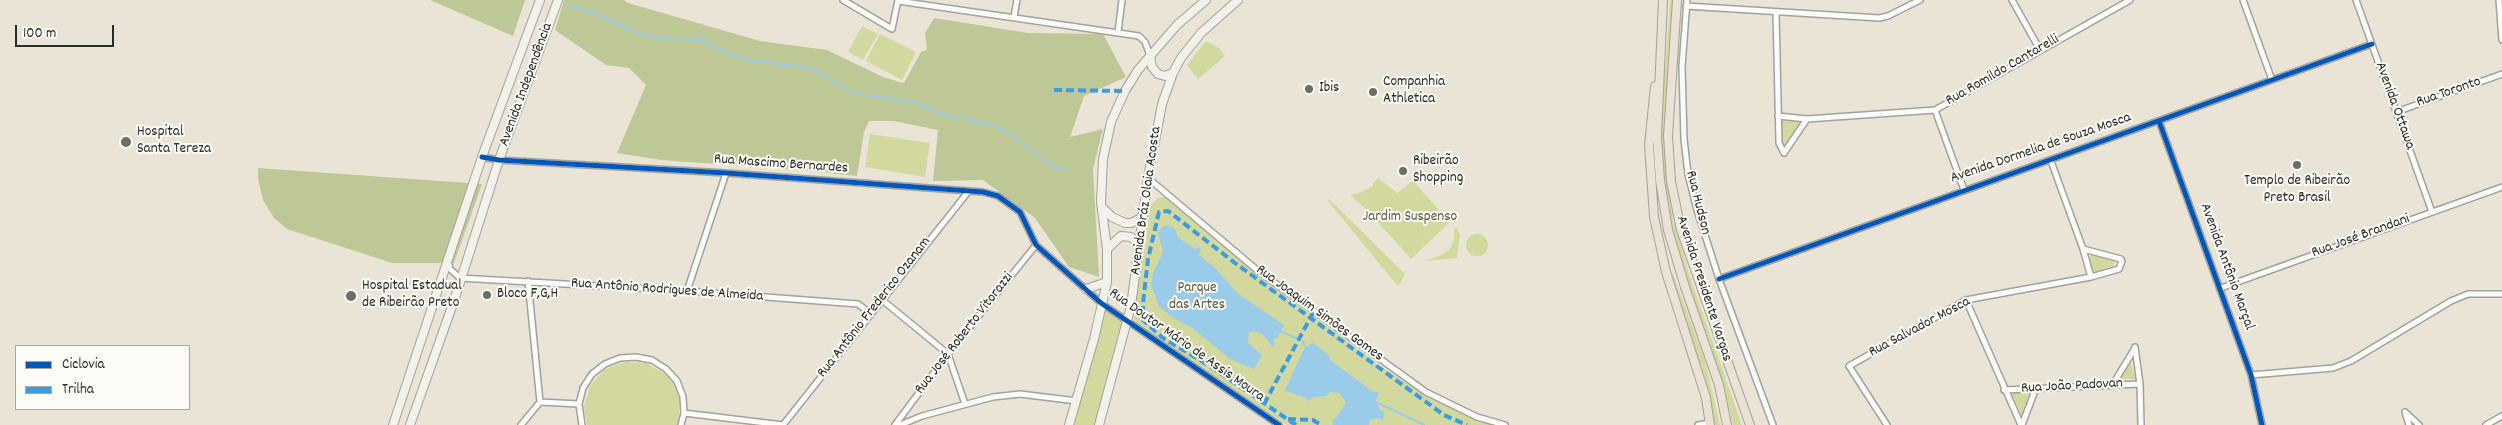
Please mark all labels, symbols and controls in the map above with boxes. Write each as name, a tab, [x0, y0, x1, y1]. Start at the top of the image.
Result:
scale bar	[18, 15, 116, 47]
street label: Avenida Independência	[496, 21, 558, 149]
text: 100 m	[23, 23, 56, 45]
street label: Rua Romildo Cantarelli	[1943, 31, 2063, 111]
street label: Avenida Ottawa	[2370, 60, 2418, 152]
place label: Companhia Athletica	[1383, 74, 1445, 109]
street label: Rua Toronto	[2414, 74, 2484, 112]
place label: Ibis	[1319, 80, 1339, 98]
marker: Ibis	[1303, 83, 1315, 95]
marker: Companhia Athletica	[1367, 86, 1379, 98]
street label: Avenida Dormelia de Souza Mosca	[1948, 110, 2134, 188]
place label: Hospital Santa Tereza	[137, 124, 211, 159]
street label: Avenida Bráz Olaia Acosta	[1128, 126, 1166, 276]
marker: Hospital Santa Tereza	[119, 135, 133, 149]
street label: Rua Mascimo Bernardes	[713, 151, 849, 179]
place label: Ribeirão Shopping	[1413, 153, 1463, 188]
marker: Templo de Ribeirão Preto Brasil	[2291, 159, 2303, 171]
marker: Ribeirão Shopping	[1397, 165, 1409, 177]
street label: Rua Hudson	[1680, 169, 1714, 237]
place label: Templo de Ribeirão Preto Brasil	[2244, 173, 2350, 208]
street label: Avenida Antônio Marçal	[2195, 201, 2257, 333]
park label: Jardim Suspenso	[1363, 209, 1457, 227]
street label: Rua José Brandani	[2310, 211, 2412, 263]
street label: Avenida Presidente Vargas	[1671, 214, 1735, 364]
street label: Rua Antônio Frederico Ozanam	[814, 234, 936, 382]
street label: Rua Joaquim Simões Gomes	[1252, 262, 1386, 366]
street label: Rua José Roberto Vitorazzi	[912, 269, 1018, 399]
street label: Rua Antônio Rodrigues de Almeida	[570, 275, 764, 307]
place label: Hospital Estadual de Ribeirão Preto	[362, 278, 462, 313]
park label: Parque das Artes	[1169, 280, 1225, 315]
street label: Rua Doutor Mário de Assis Moura	[1105, 285, 1267, 407]
place label: Bloco F,G,H	[497, 286, 558, 304]
marker: Hospital Estadual de Ribeirão Preto	[344, 289, 358, 303]
marker: Bloco F,G,H	[481, 289, 493, 301]
street label: Rua Salvador Mosca	[1866, 294, 1974, 362]
legend	[15, 345, 190, 410]
text: Ciclovia	[62, 354, 104, 376]
street label: Rua João Padovan	[2021, 375, 2123, 399]
text: Trilha	[62, 379, 94, 401]

